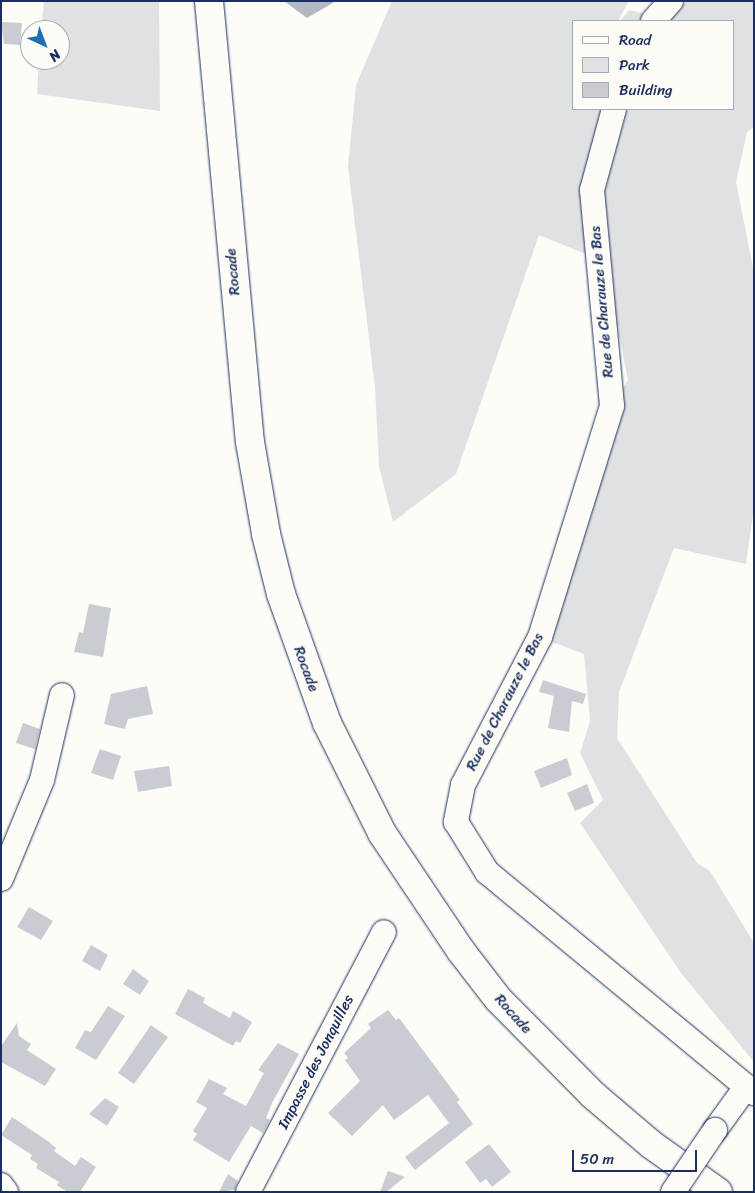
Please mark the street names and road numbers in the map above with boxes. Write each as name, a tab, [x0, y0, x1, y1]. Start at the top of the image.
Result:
street label: Rue de Charauze le Bas	[586, 225, 618, 379]
street label: Rocade	[222, 248, 244, 296]
street label: Rue de Charauze le Bas	[462, 630, 548, 774]
street label: Rocade	[290, 644, 322, 694]
street label: Impasse des Jonquilles	[274, 991, 358, 1133]
street label: Rocade	[491, 991, 535, 1037]

